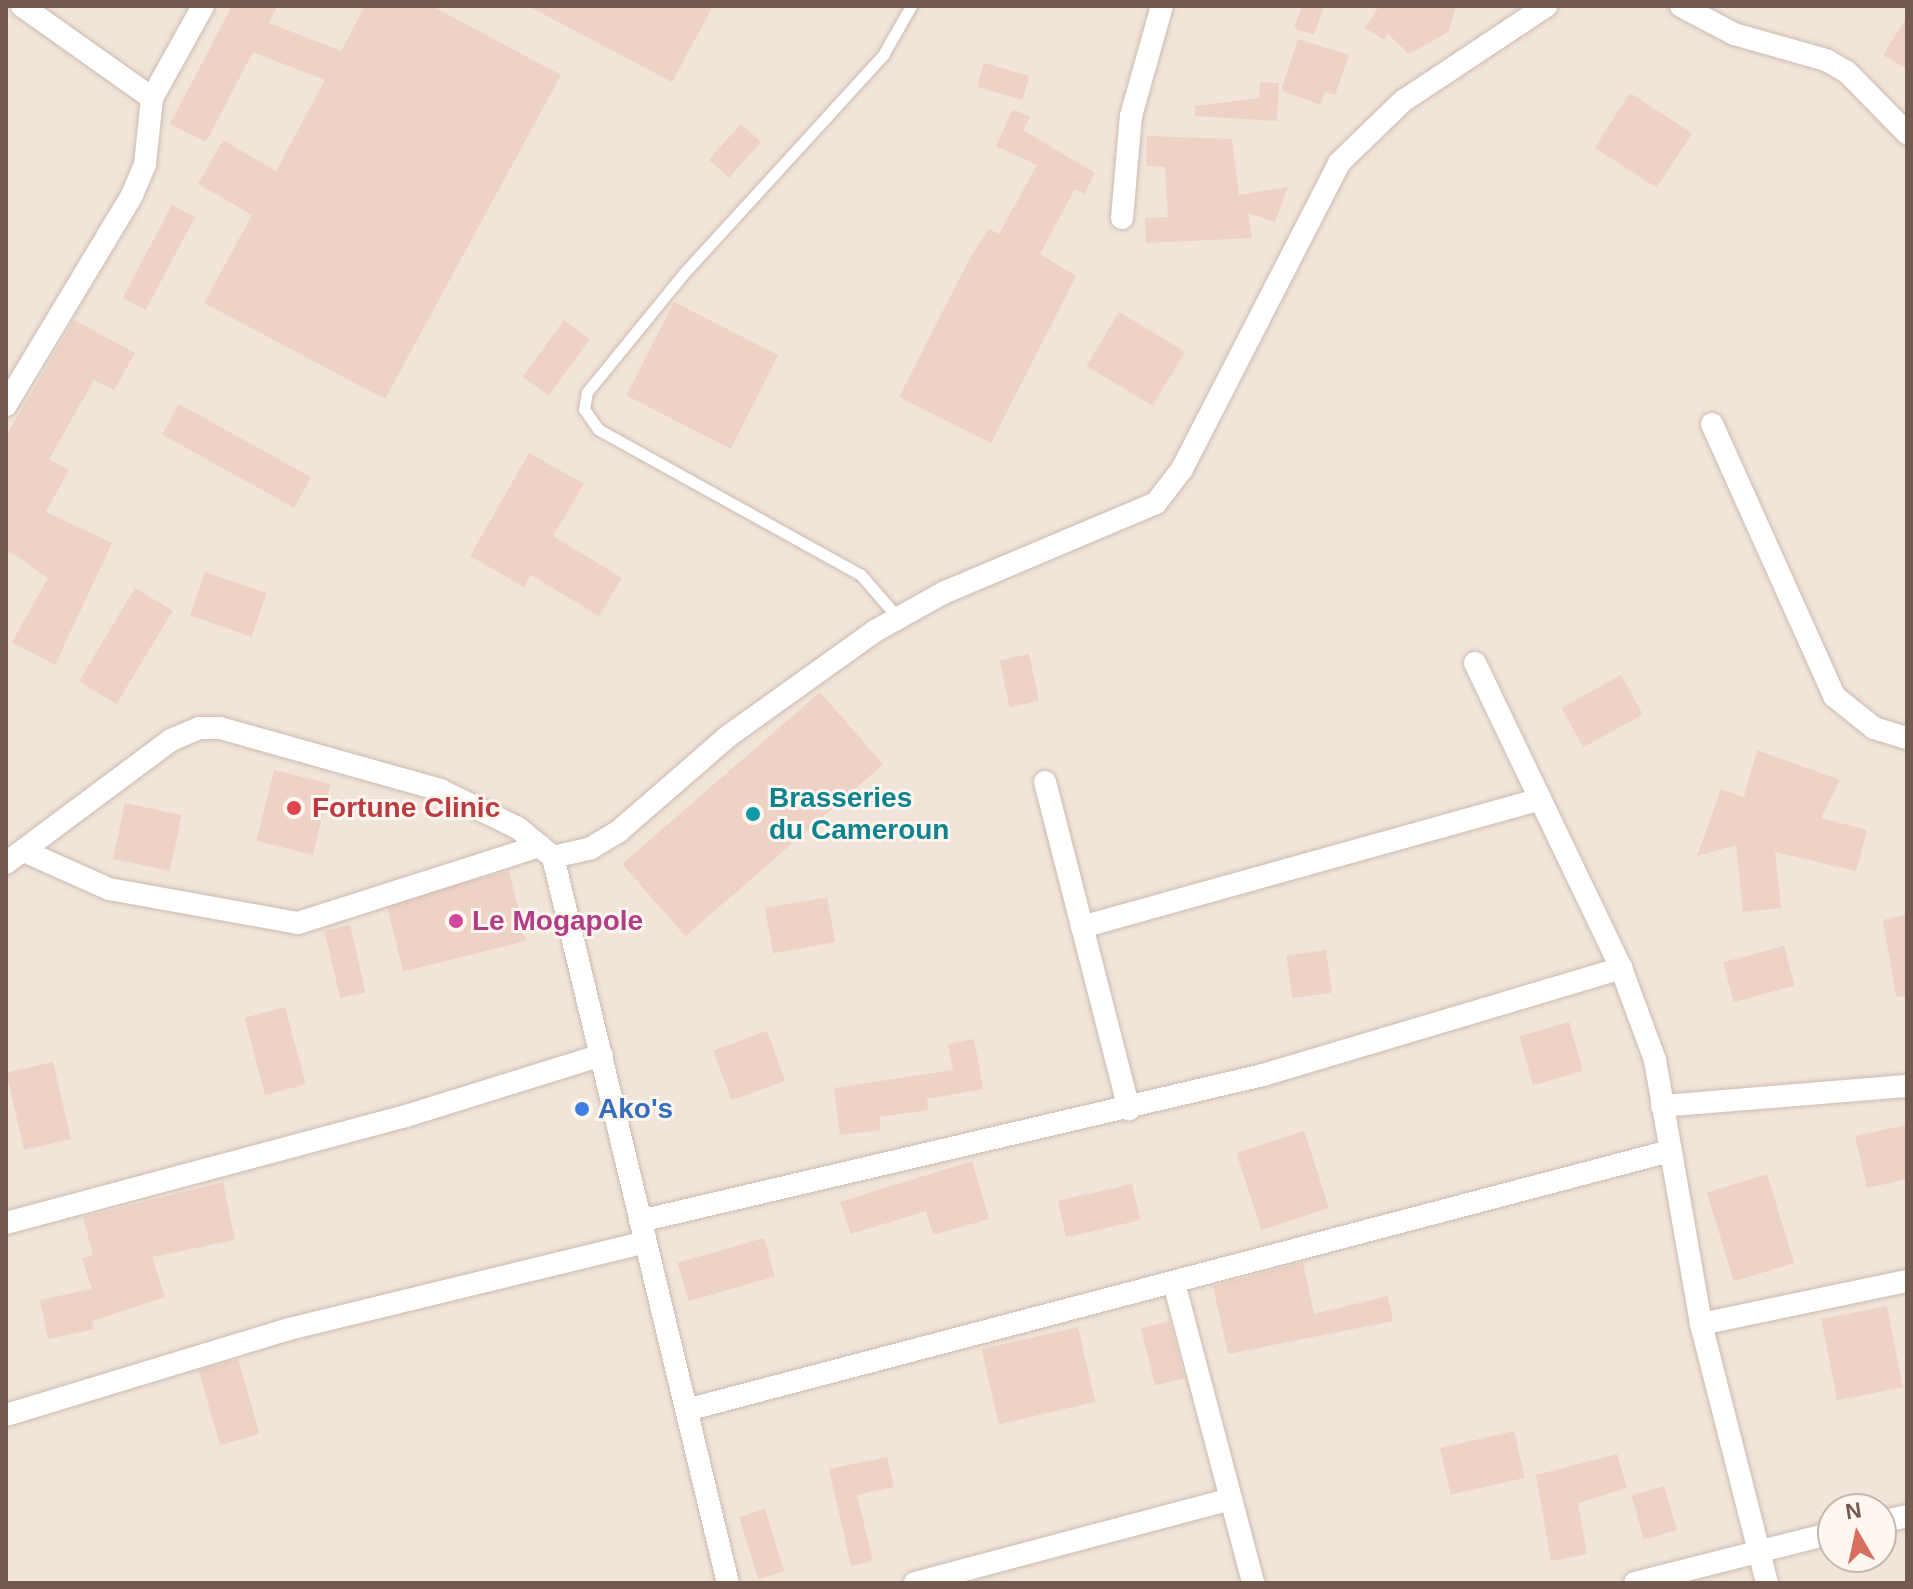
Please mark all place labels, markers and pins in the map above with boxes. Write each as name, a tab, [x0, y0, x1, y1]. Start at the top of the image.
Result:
place label: Brasseries du Cameroun	[769, 781, 949, 847]
place label: Fortune Clinic	[312, 791, 500, 825]
marker: Fortune Clinic	[283, 797, 305, 819]
marker: Brasseries du Cameroun	[744, 805, 762, 823]
place label: Le Mogapole	[472, 904, 643, 938]
marker: Le Mogapole	[447, 912, 465, 930]
place label: Ako's	[598, 1092, 673, 1126]
marker: Ako's	[573, 1100, 591, 1118]

